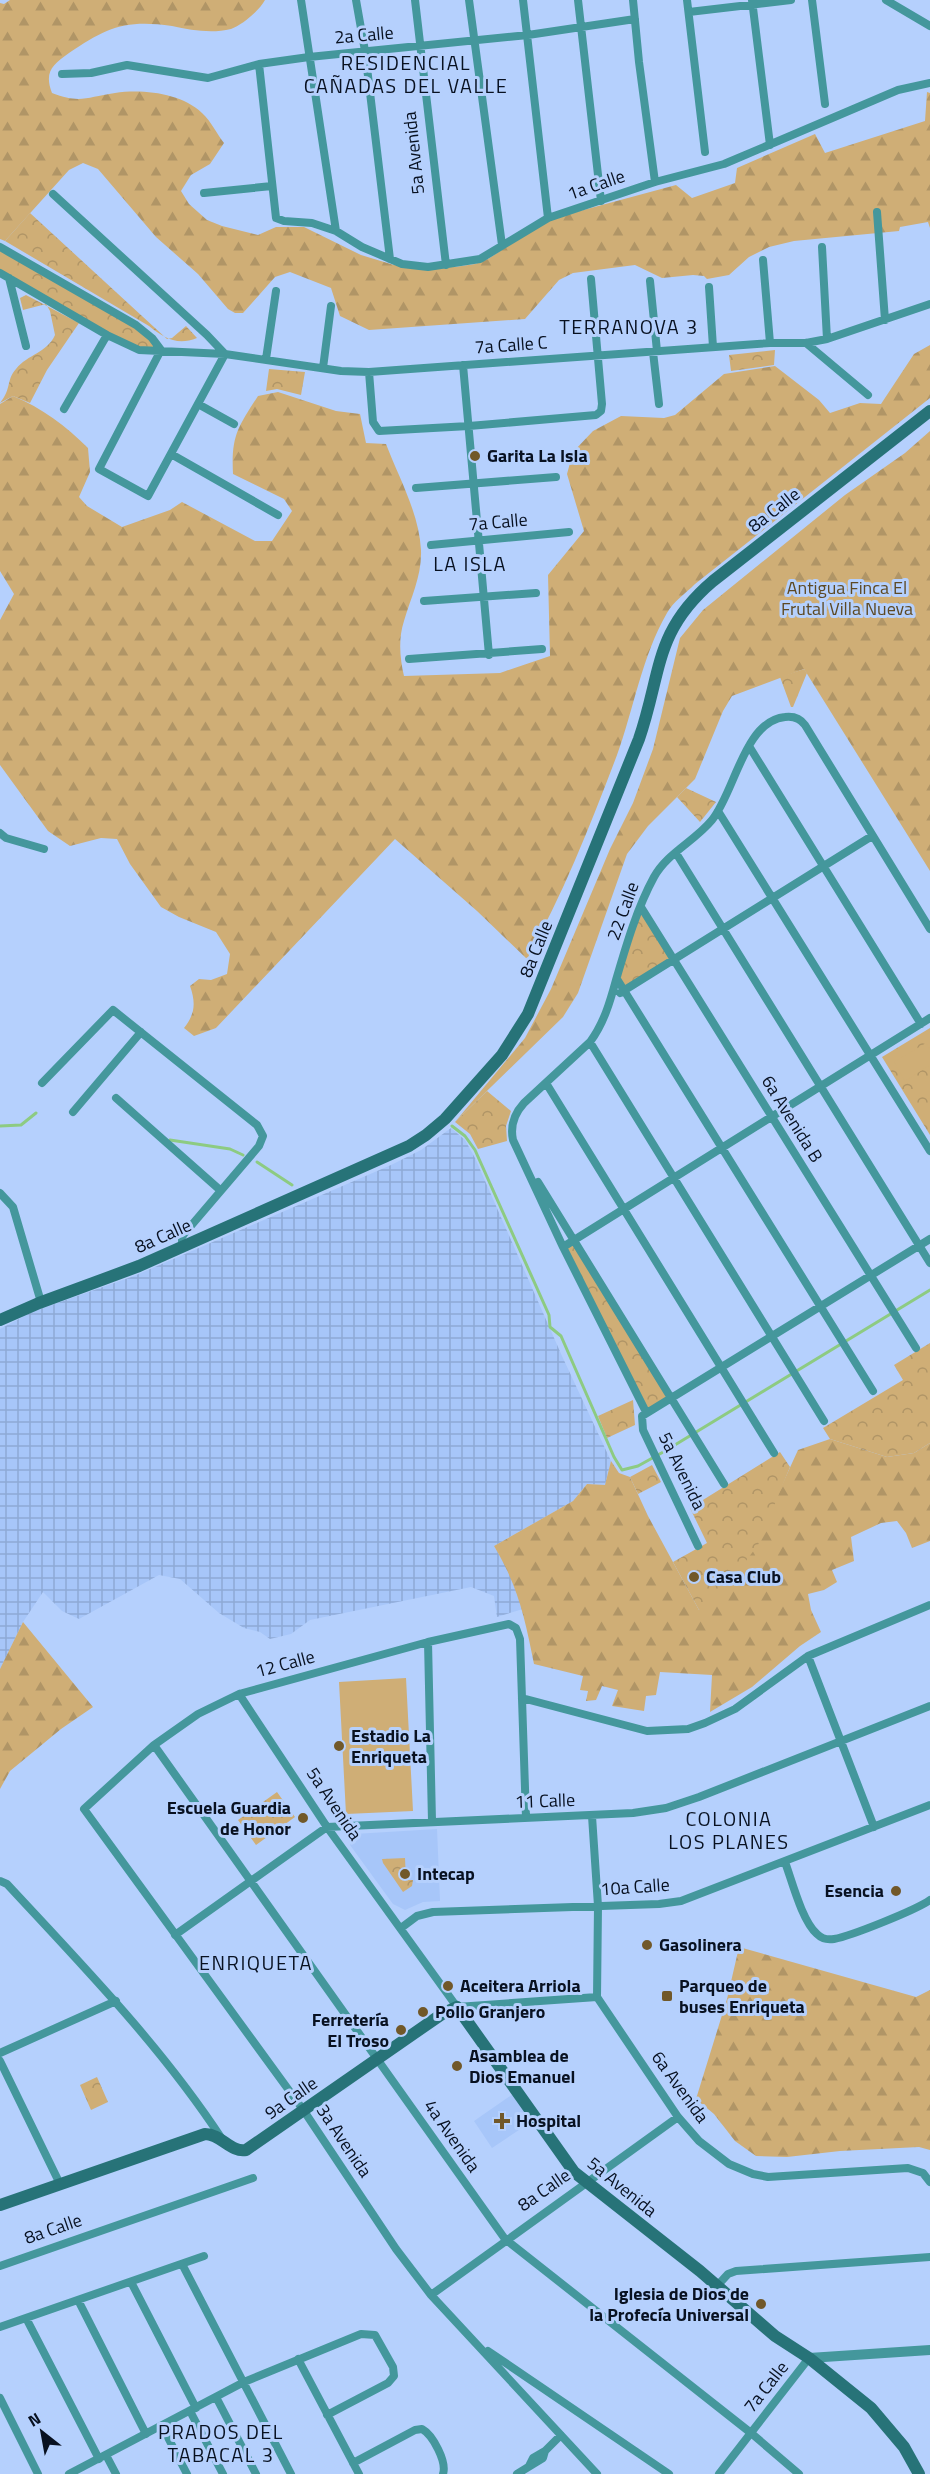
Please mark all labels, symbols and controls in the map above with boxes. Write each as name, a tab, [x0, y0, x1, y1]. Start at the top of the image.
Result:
street label: 2a Calle	[333, 18, 395, 51]
district label: RESIDENCIAL CAÑADAS DEL VALLE	[304, 47, 508, 101]
street label: 5a Avenida	[396, 110, 431, 196]
street label: 1a Calle	[563, 162, 628, 207]
district label: TERRANOVA 3	[559, 311, 699, 342]
street label: 7a Calle C	[474, 328, 549, 361]
place label: Garita La Isla	[487, 442, 588, 469]
marker: Garita La Isla	[468, 449, 482, 463]
street label: 8a Calle	[742, 481, 805, 538]
street label: 7a Calle	[467, 505, 529, 538]
district label: LA ISLA	[433, 548, 507, 579]
park label: Antigua Finca El Frutal Villa Nueva	[781, 574, 913, 622]
street label: 22 Calle	[600, 878, 646, 944]
street label: 8a Calle	[512, 916, 559, 981]
street label: 6a Avenida B	[755, 1070, 830, 1168]
street label: 8a Calle	[130, 1211, 195, 1260]
street label: 5a Avenida	[652, 1427, 713, 1514]
place label: Casa Club	[706, 1563, 781, 1590]
marker: Casa Club	[687, 1570, 701, 1584]
street label: 12 Calle	[252, 1643, 318, 1684]
place label: Estadio La Enriqueta	[351, 1722, 431, 1770]
marker: Estadio La Enriqueta	[332, 1739, 346, 1753]
street label: 5a Avenida	[300, 1762, 369, 1846]
street label: 11 Calle	[514, 1786, 576, 1815]
place label: Escuela Guardia de Honor	[167, 1794, 291, 1842]
district label: COLONIA LOS PLANES	[668, 1803, 790, 1857]
marker: Escuela Guardia de Honor	[296, 1811, 310, 1825]
place label: Intecap	[417, 1860, 475, 1887]
marker: Intecap	[398, 1867, 412, 1881]
street label: 10a Calle	[599, 1871, 671, 1902]
place label: Esencia	[825, 1877, 884, 1904]
marker: Esencia	[889, 1884, 903, 1898]
place label: Gasolinera	[659, 1931, 742, 1958]
marker: Gasolinera	[640, 1938, 654, 1952]
district label: ENRIQUETA	[199, 1947, 313, 1978]
place label: Aceitera Arriola	[460, 1972, 581, 1999]
place label: Parqueo de buses Enriqueta	[679, 1972, 805, 2020]
marker: Aceitera Arriola	[441, 1979, 455, 1993]
marker: Parqueo de buses Enriqueta	[660, 1989, 674, 2003]
place label: Pollo Granjero	[435, 1998, 545, 2025]
marker: Pollo Granjero	[416, 2005, 430, 2019]
place label: Ferretería El Troso	[312, 2006, 389, 2054]
marker: Ferretería El Troso	[394, 2023, 408, 2037]
place label: Asamblea de Dios Emanuel	[469, 2042, 575, 2090]
street label: 6a Avenida	[645, 2045, 716, 2128]
marker: Asamblea de Dios Emanuel	[450, 2059, 464, 2073]
street label: 9a Calle	[259, 2070, 323, 2126]
street label: 4a Avenida	[417, 2094, 487, 2178]
street label: 3a Avenida	[310, 2099, 379, 2183]
place label: Hospital	[516, 2107, 581, 2134]
marker: Hospital	[493, 2112, 511, 2130]
street label: 5a Avenida	[581, 2150, 663, 2223]
street label: 8a Calle	[512, 2162, 576, 2218]
street label: 8a Calle	[20, 2206, 85, 2251]
place label: Iglesia de Dios de la Profecía Universal	[589, 2280, 749, 2328]
marker: Iglesia de Dios de la Profecía Universal	[754, 2297, 768, 2311]
street label: 7a Calle	[737, 2355, 794, 2418]
north arrow	[12, 2402, 72, 2462]
text: N	[23, 2406, 45, 2432]
district label: PRADOS DEL TABACAL 3	[158, 2416, 284, 2470]

